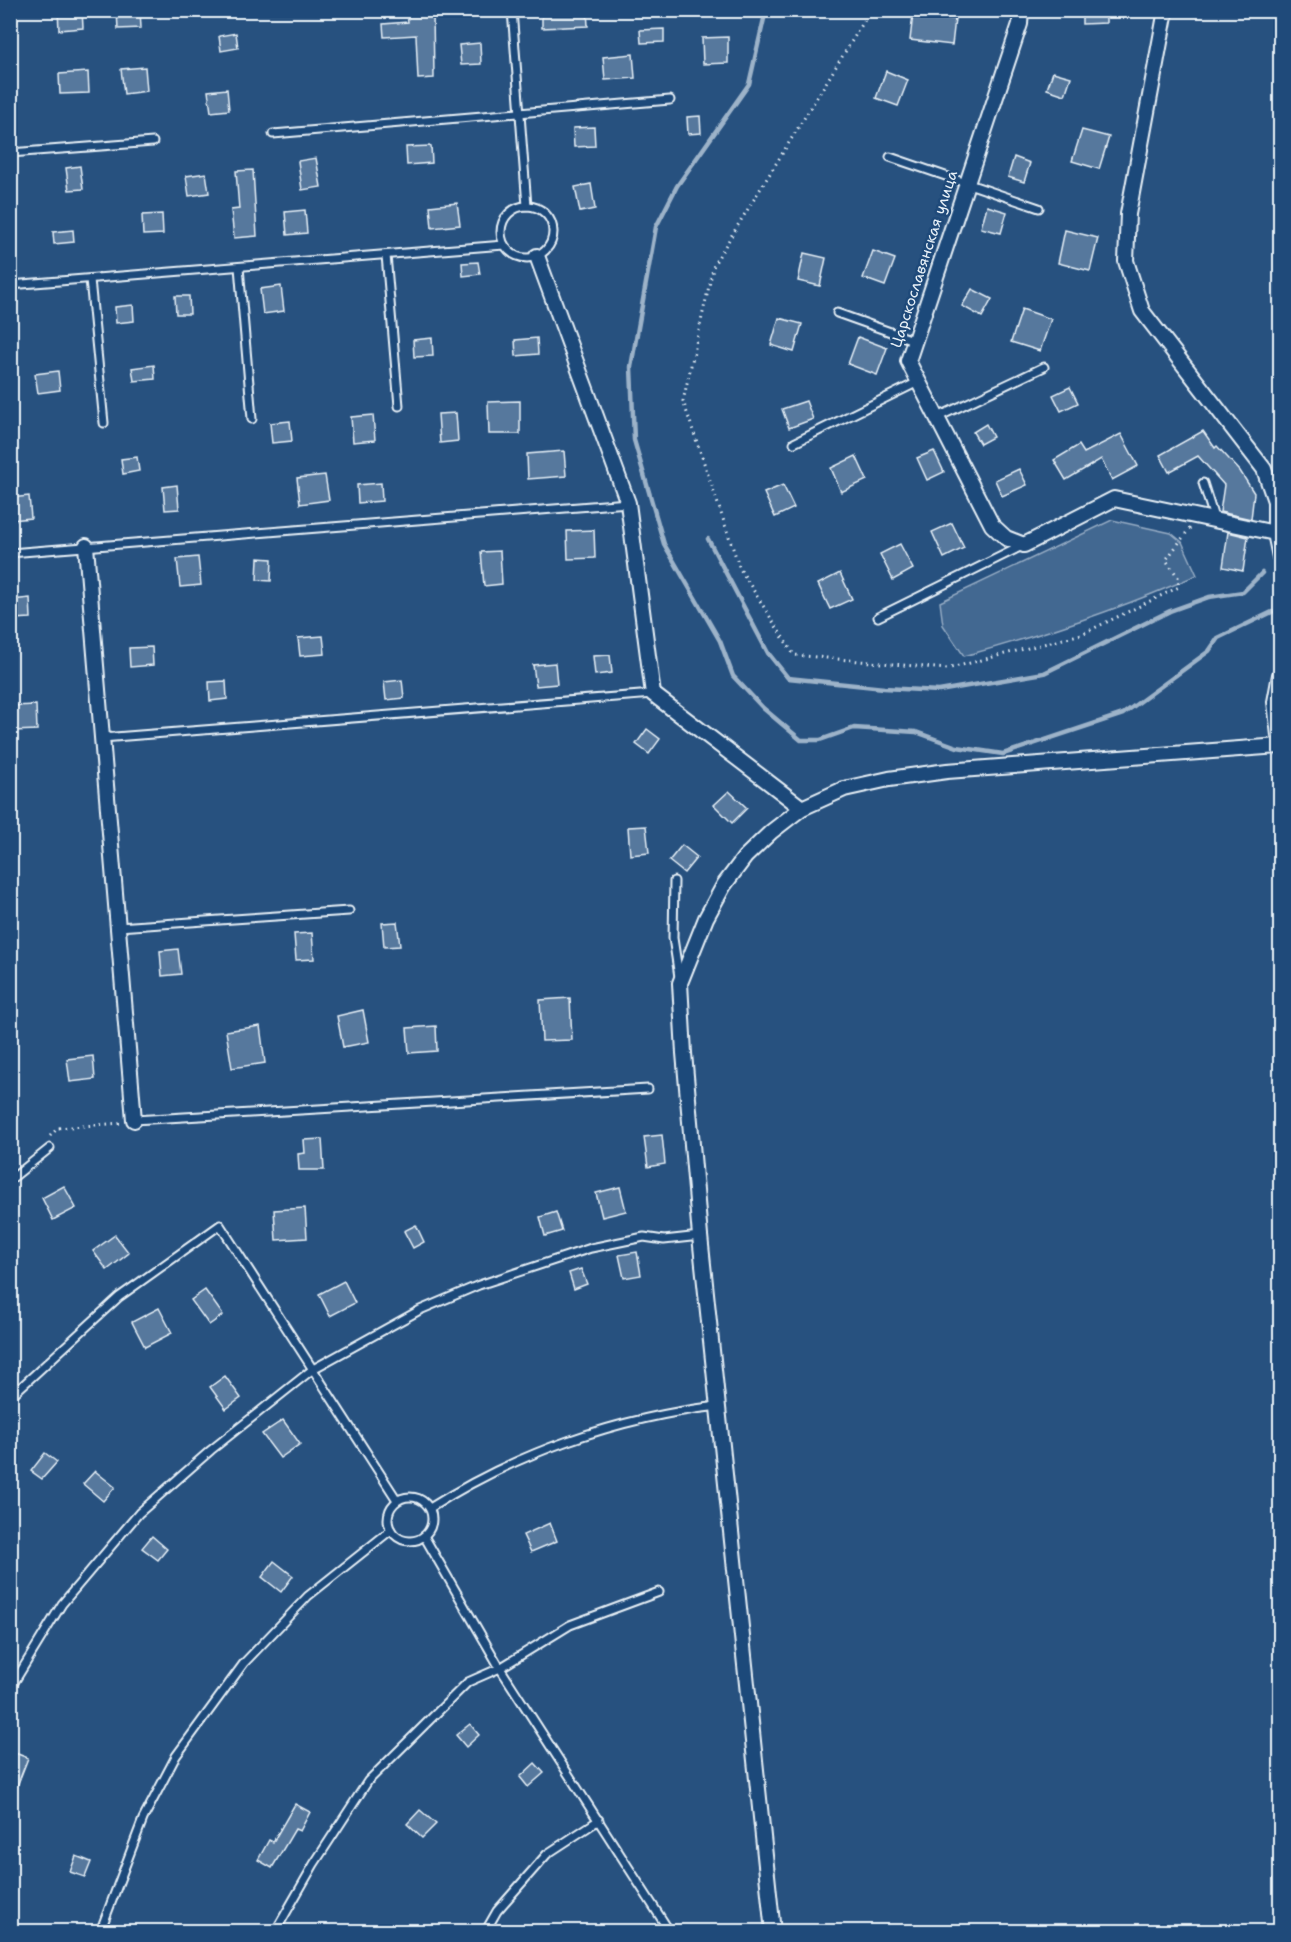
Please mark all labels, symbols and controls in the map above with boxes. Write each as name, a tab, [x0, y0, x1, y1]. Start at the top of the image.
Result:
street label: Царскославянская улица	[886, 167, 962, 350]

